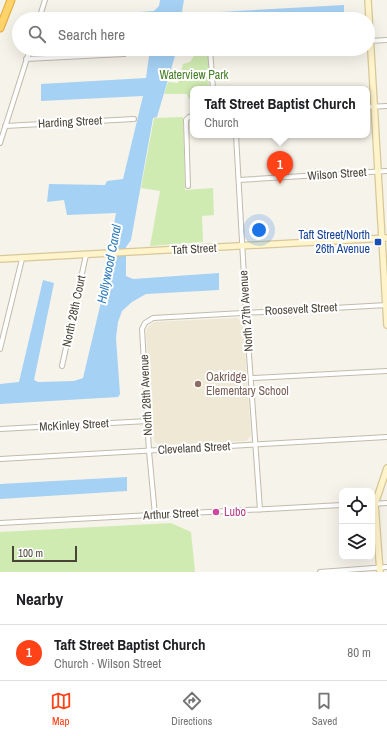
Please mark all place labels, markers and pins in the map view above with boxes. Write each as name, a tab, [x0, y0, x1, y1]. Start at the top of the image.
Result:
pin: 1	[267, 151, 293, 184]
place label: Taft Street/North 26th Avenue	[298, 227, 370, 257]
marker: Taft Street/North 26th Avenue	[373, 237, 383, 247]
place label: Oakridge Elementary School	[206, 369, 289, 399]
marker: Oakridge Elementary School	[193, 379, 203, 389]
place label: Lubo	[224, 504, 246, 520]
marker: Lubo	[211, 507, 221, 517]

